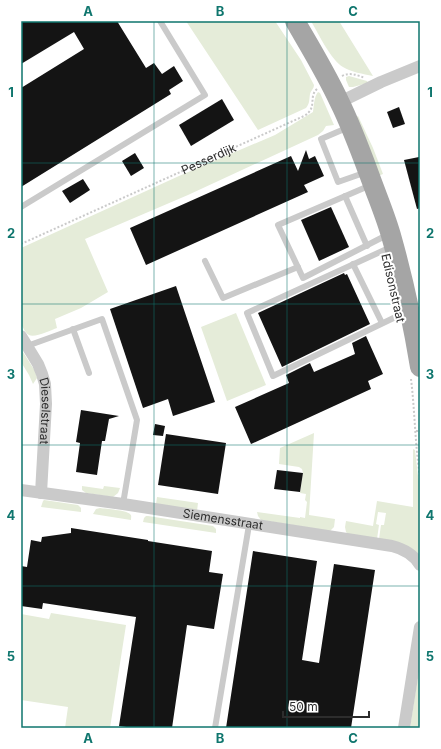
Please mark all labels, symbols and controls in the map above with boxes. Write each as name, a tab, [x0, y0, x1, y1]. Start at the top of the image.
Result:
text: A	[83, 3, 93, 19]
text: B	[216, 3, 225, 19]
text: C	[348, 3, 358, 19]
text: 1	[8, 84, 14, 100]
text: 1	[427, 84, 433, 100]
street label: Pesserdijk	[179, 140, 239, 178]
text: 2	[7, 225, 15, 241]
text: 2	[426, 225, 434, 241]
street label: Edisonstraat	[378, 252, 409, 324]
text: 3	[7, 366, 15, 382]
text: 3	[426, 366, 434, 382]
street label: Dieselstraat	[36, 375, 54, 445]
street label: Siemensstraat	[182, 505, 264, 533]
text: 4	[7, 507, 16, 523]
text: 4	[426, 507, 435, 523]
text: 5	[7, 648, 15, 664]
text: 5	[426, 648, 434, 664]
scale bar	[283, 693, 369, 719]
text: 50 m	[289, 699, 318, 714]
text: A	[83, 730, 93, 746]
text: B	[216, 730, 225, 746]
text: C	[348, 730, 358, 746]

